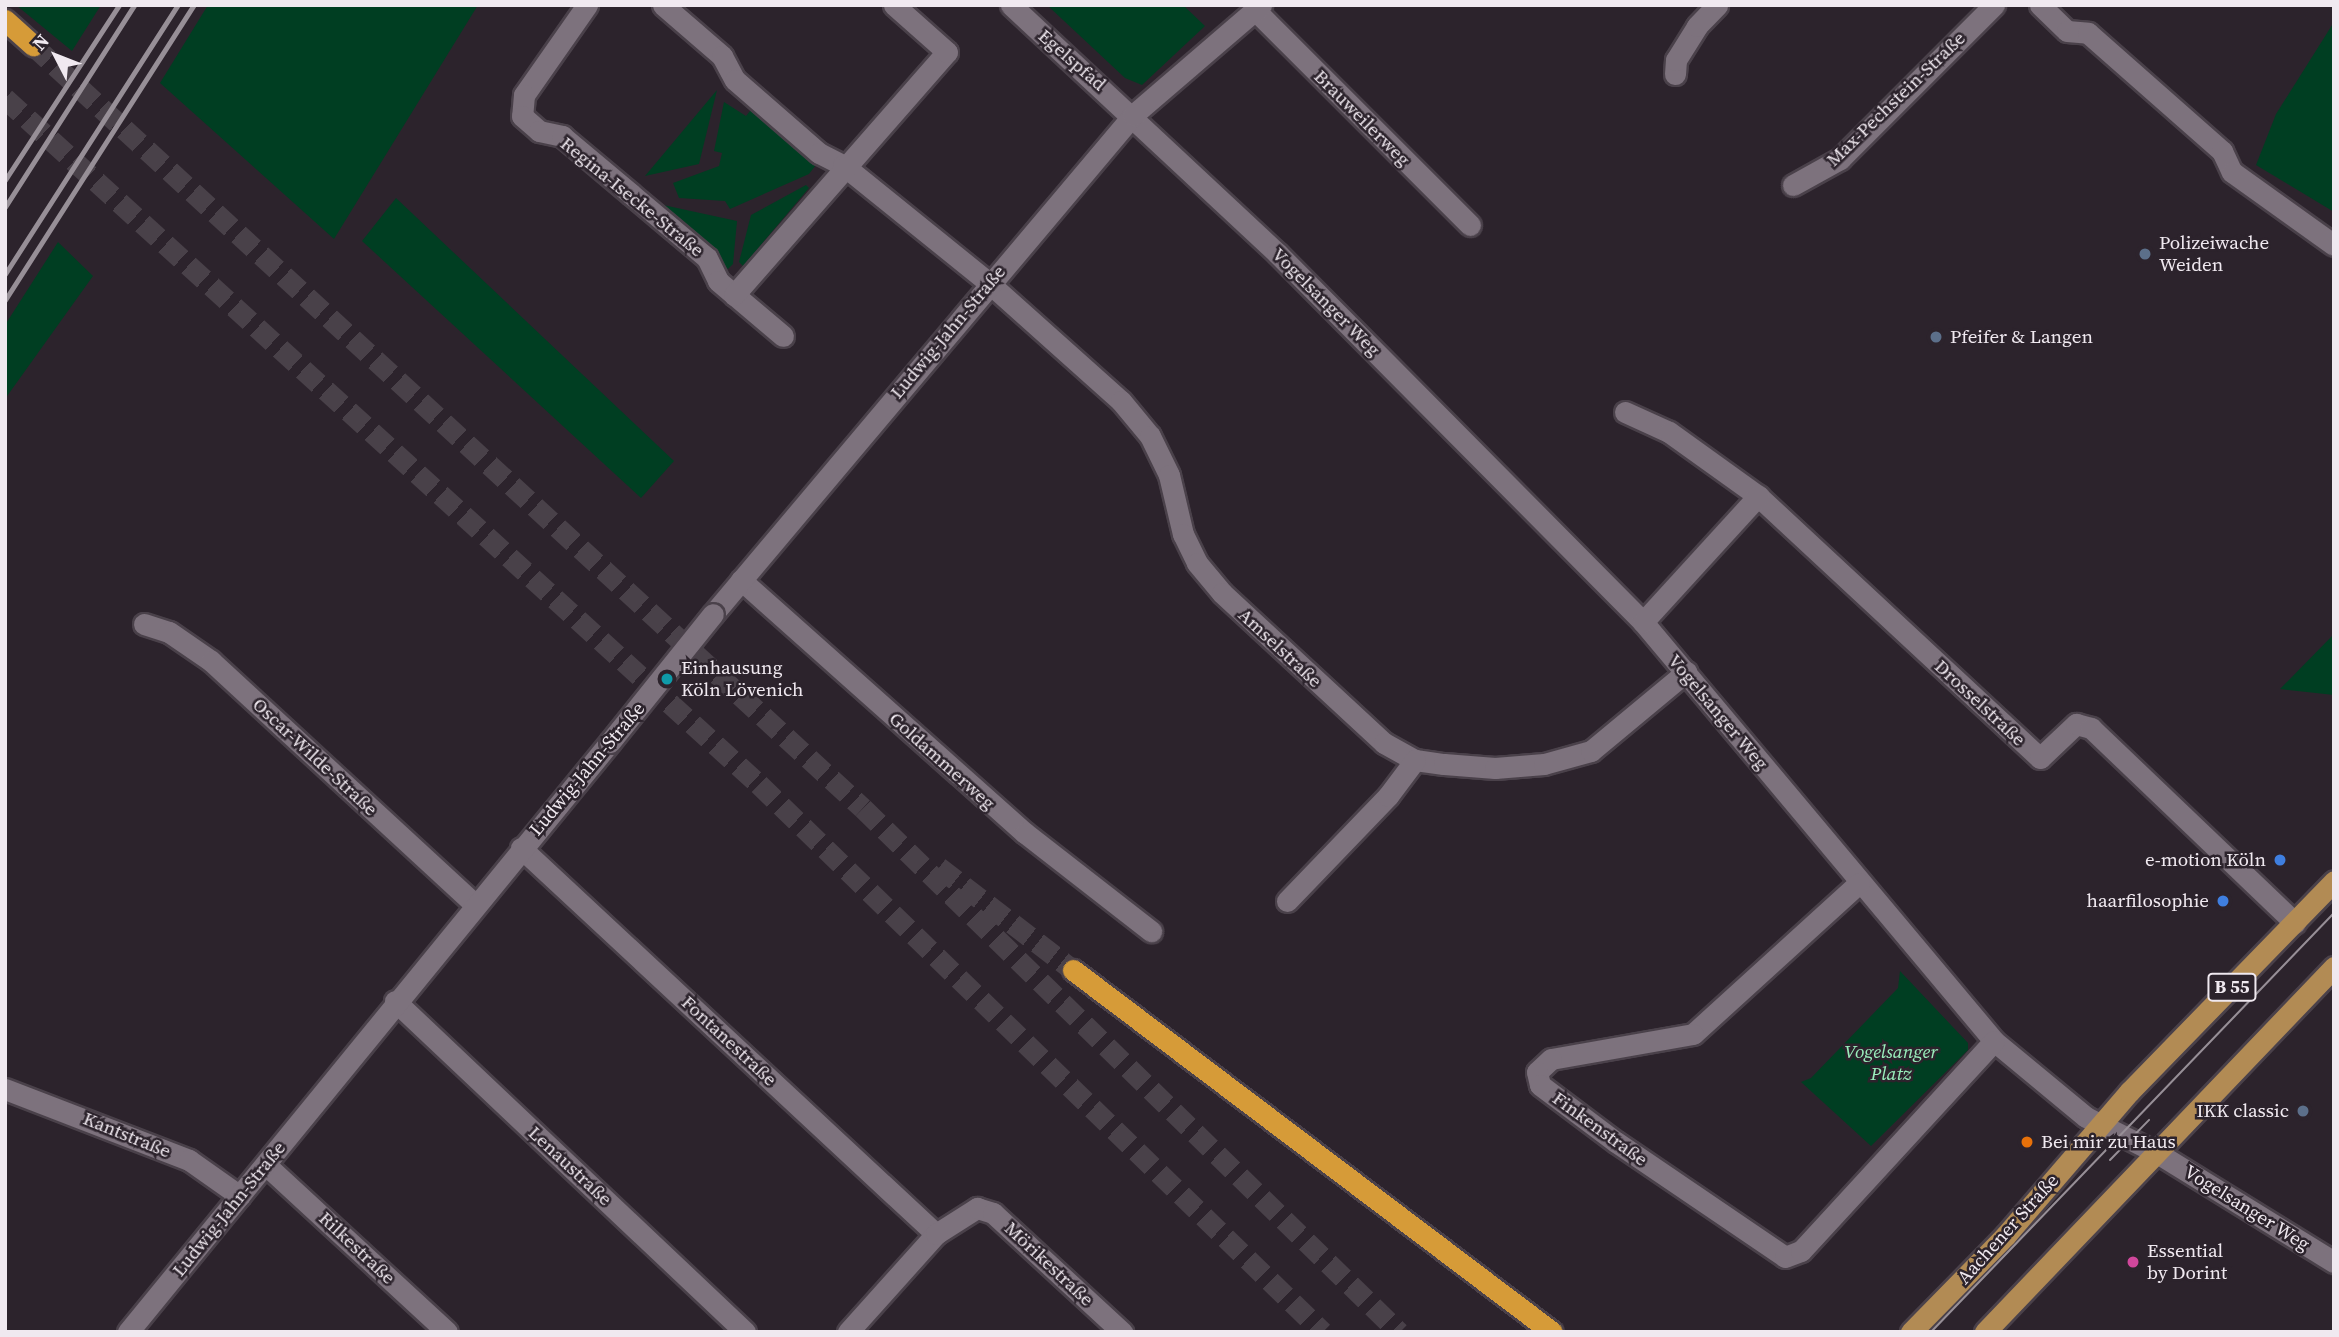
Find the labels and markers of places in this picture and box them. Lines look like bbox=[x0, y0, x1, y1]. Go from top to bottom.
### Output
place label: Polizeiwache Weiden bbox=[2159, 232, 2269, 276]
marker: Polizeiwache Weiden bbox=[2137, 246, 2153, 262]
place label: Pfeifer & Langen bbox=[1950, 326, 2093, 348]
marker: Pfeifer & Langen bbox=[1928, 329, 1944, 345]
place label: Einhausung Köln Lövenich bbox=[681, 657, 803, 701]
marker: Einhausung Köln Lövenich bbox=[659, 671, 675, 687]
place label: e-motion Köln bbox=[2145, 849, 2266, 871]
marker: e-motion Köln bbox=[2272, 852, 2288, 868]
place label: haarfilosophie bbox=[2087, 890, 2209, 912]
marker: haarfilosophie bbox=[2215, 893, 2231, 909]
place label: IKK classic bbox=[2197, 1100, 2289, 1122]
marker: IKK classic bbox=[2295, 1103, 2311, 1119]
place label: Bei mir zu Haus bbox=[2041, 1131, 2176, 1153]
marker: Bei mir zu Haus bbox=[2019, 1134, 2035, 1150]
place label: Essential by Dorint bbox=[2147, 1240, 2227, 1284]
marker: Essential by Dorint bbox=[2125, 1254, 2141, 1270]

